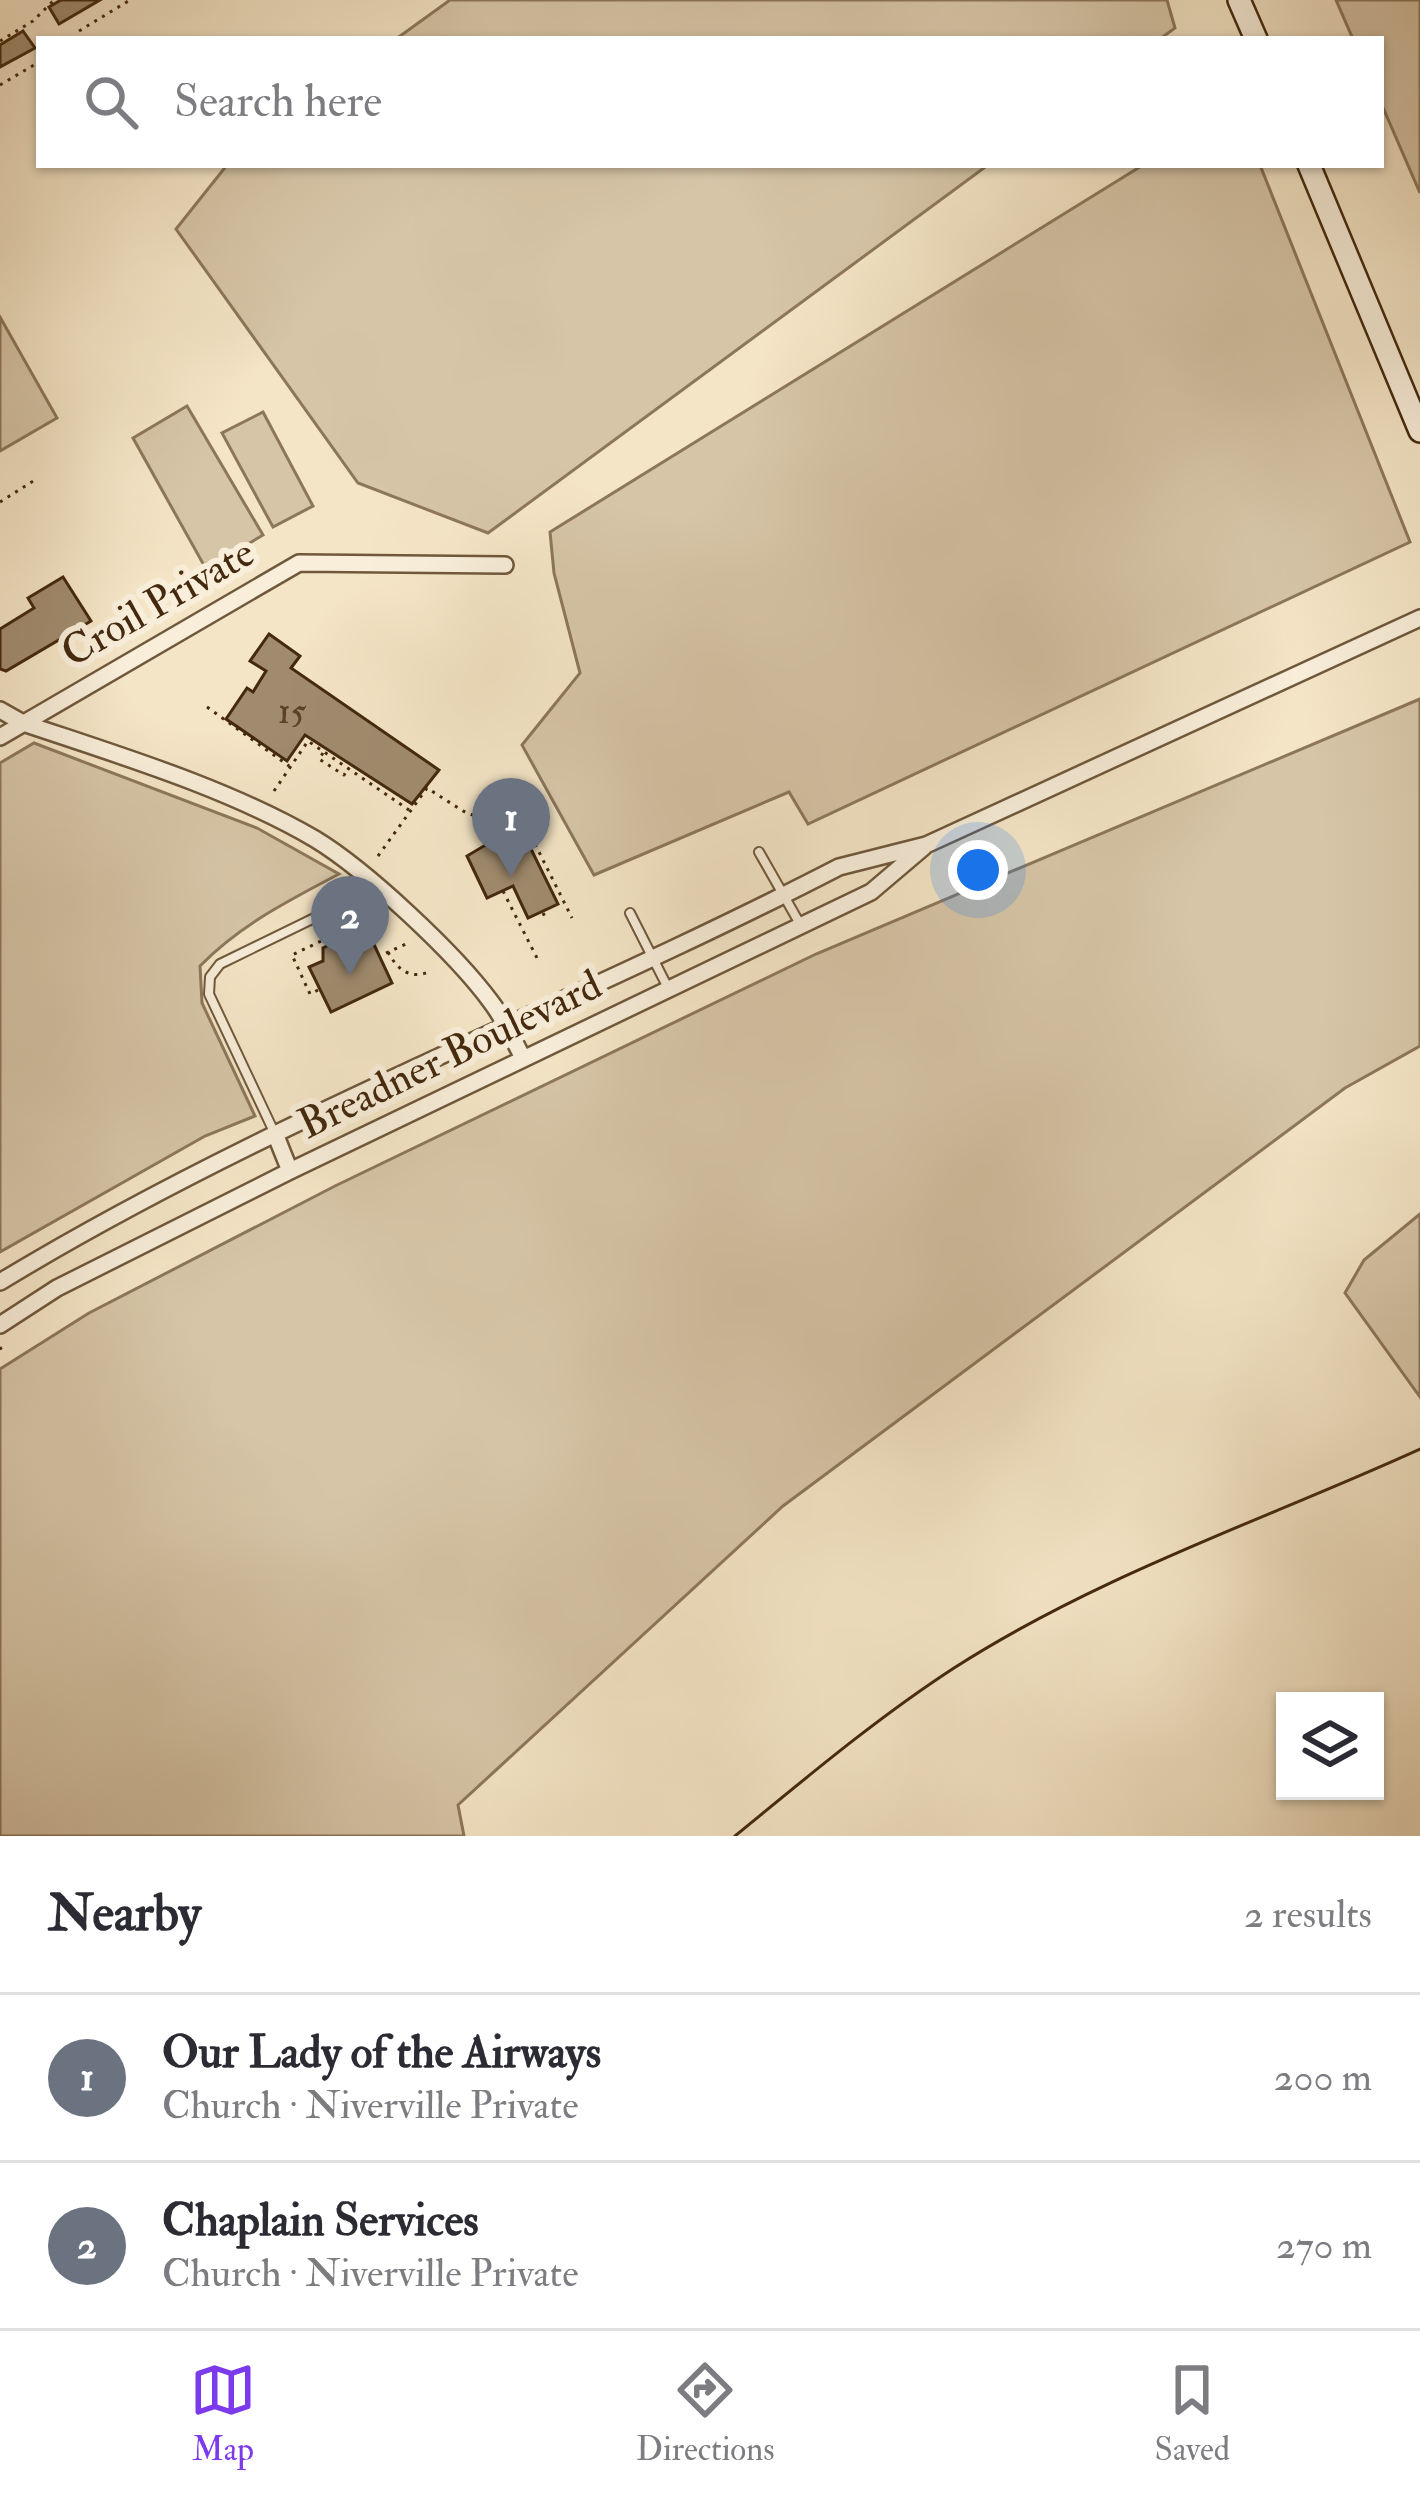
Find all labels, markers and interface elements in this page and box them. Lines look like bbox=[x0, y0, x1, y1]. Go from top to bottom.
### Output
search box bbox=[36, 36, 1384, 168]
icon: search bbox=[78, 69, 144, 135]
text: Search here bbox=[174, 74, 382, 130]
street label: Croil Private bbox=[52, 527, 264, 679]
house number: 15 bbox=[278, 689, 306, 734]
pin: 1 bbox=[472, 778, 550, 877]
your location bbox=[948, 840, 1008, 900]
pin: 2 bbox=[311, 876, 389, 975]
street label: Breadner Boulevard bbox=[290, 959, 610, 1151]
map controls bbox=[1276, 1692, 1384, 1800]
button: layers bbox=[1276, 1692, 1384, 1800]
text: Nearby bbox=[48, 1882, 201, 1946]
text: 2 results bbox=[1244, 1890, 1372, 1939]
text: Our Lady of the Airways bbox=[162, 2025, 601, 2081]
text: 1 bbox=[80, 2053, 94, 2102]
text: 200 m bbox=[1274, 2053, 1372, 2102]
text: Church · Niverville Private bbox=[162, 2081, 579, 2130]
text: Chaplain Services bbox=[162, 2193, 479, 2249]
text: 2 bbox=[77, 2221, 97, 2270]
text: 270 m bbox=[1276, 2221, 1372, 2270]
text: Church · Niverville Private bbox=[162, 2249, 579, 2298]
tab: Map bbox=[190, 2357, 256, 2470]
tab: Directions bbox=[636, 2357, 775, 2470]
tab: Saved bbox=[1155, 2357, 1230, 2470]

